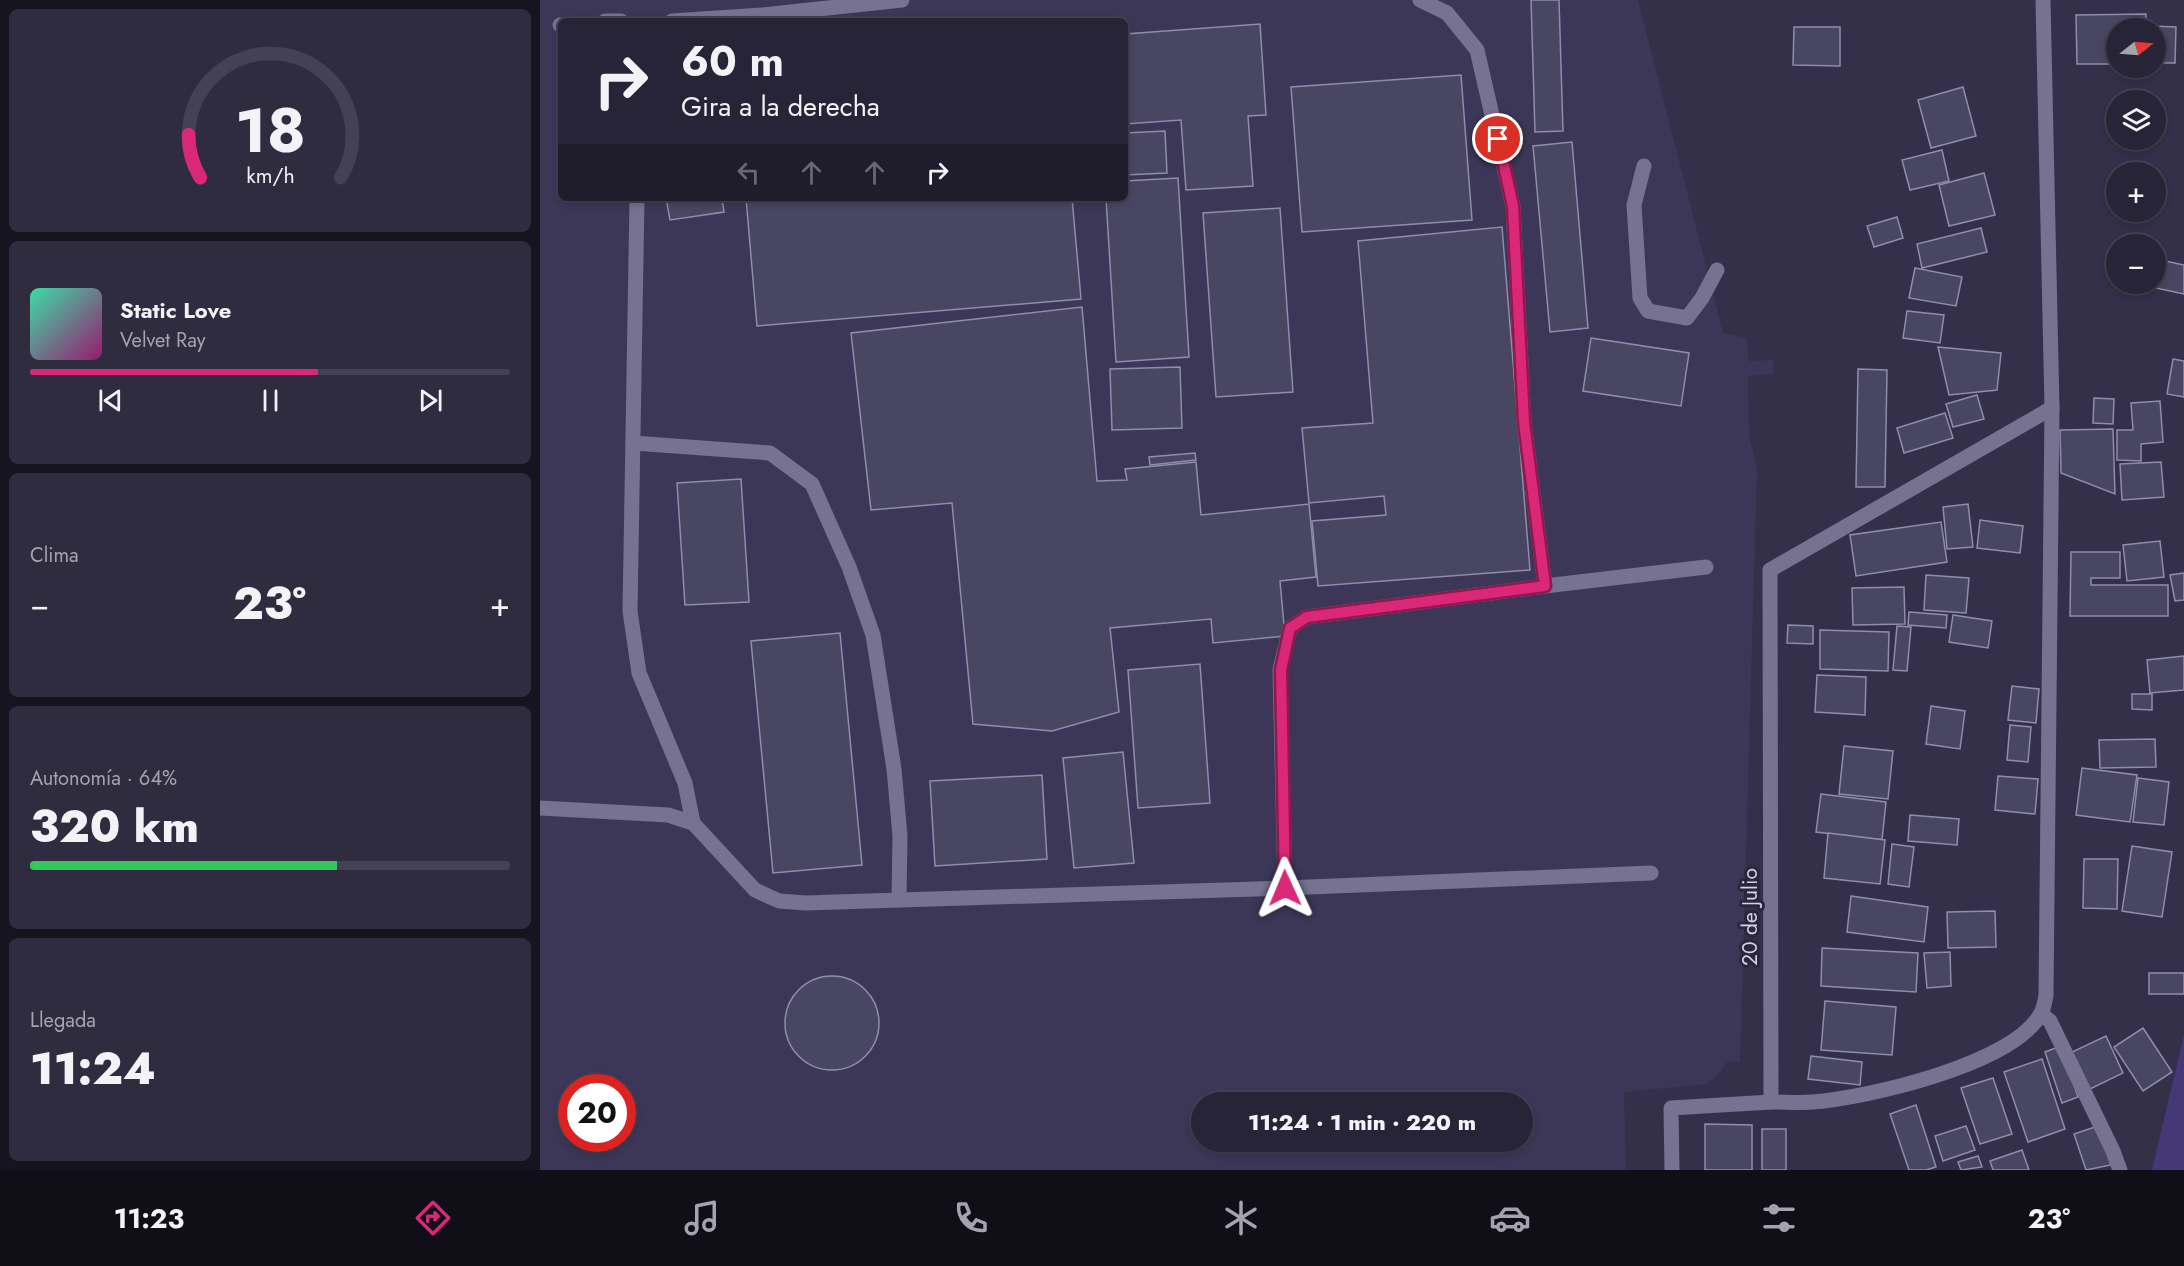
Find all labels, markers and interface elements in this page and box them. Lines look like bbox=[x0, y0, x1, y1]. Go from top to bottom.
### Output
north arrow bbox=[2106, 18, 2166, 78]
map controls bbox=[2106, 18, 2166, 294]
text: 60 m bbox=[681, 31, 784, 92]
icon: right bbox=[582, 42, 660, 120]
text: 18 bbox=[235, 85, 305, 175]
text: Gira a la derecha bbox=[681, 87, 880, 126]
button: layers bbox=[2106, 90, 2166, 150]
pin bbox=[1472, 113, 1523, 164]
icon: arrive bbox=[1481, 122, 1514, 155]
icon: left bbox=[732, 156, 765, 189]
icon: ahead bbox=[795, 156, 828, 189]
icon: ahead bbox=[858, 156, 891, 189]
icon: right bbox=[921, 156, 954, 189]
text: km/h bbox=[246, 160, 294, 191]
button: + bbox=[2106, 162, 2166, 222]
button: − bbox=[2106, 234, 2166, 294]
text: Static Love bbox=[120, 294, 231, 326]
text: Velvet Ray bbox=[120, 326, 206, 355]
icon: previous bbox=[94, 384, 127, 417]
icon: pause bbox=[254, 384, 287, 417]
icon: next bbox=[414, 384, 447, 417]
text: Clima bbox=[30, 541, 79, 570]
text: 23° bbox=[233, 571, 306, 636]
text: − bbox=[30, 581, 49, 628]
text: + bbox=[490, 581, 510, 628]
text: Autonomía · 64% bbox=[30, 764, 177, 793]
text: 320 km bbox=[30, 794, 199, 859]
position arrow bbox=[1253, 856, 1317, 920]
street label: 20 de Julio bbox=[1735, 868, 1765, 966]
text: Llegada bbox=[30, 1006, 96, 1035]
text: 11:24 bbox=[30, 1036, 156, 1101]
speed limit sign: 20 bbox=[558, 1074, 636, 1152]
text: 11:24 · 1 min · 220 m bbox=[1248, 1106, 1476, 1138]
icon: directions bbox=[412, 1197, 454, 1239]
icon: music bbox=[681, 1197, 723, 1239]
icon: phone bbox=[950, 1197, 992, 1239]
icon: climate bbox=[1220, 1197, 1262, 1239]
icon: car bbox=[1489, 1197, 1531, 1239]
icon: filters bbox=[1758, 1197, 1800, 1239]
text: 11:23 bbox=[114, 1199, 184, 1238]
text: 23° bbox=[2028, 1199, 2070, 1238]

